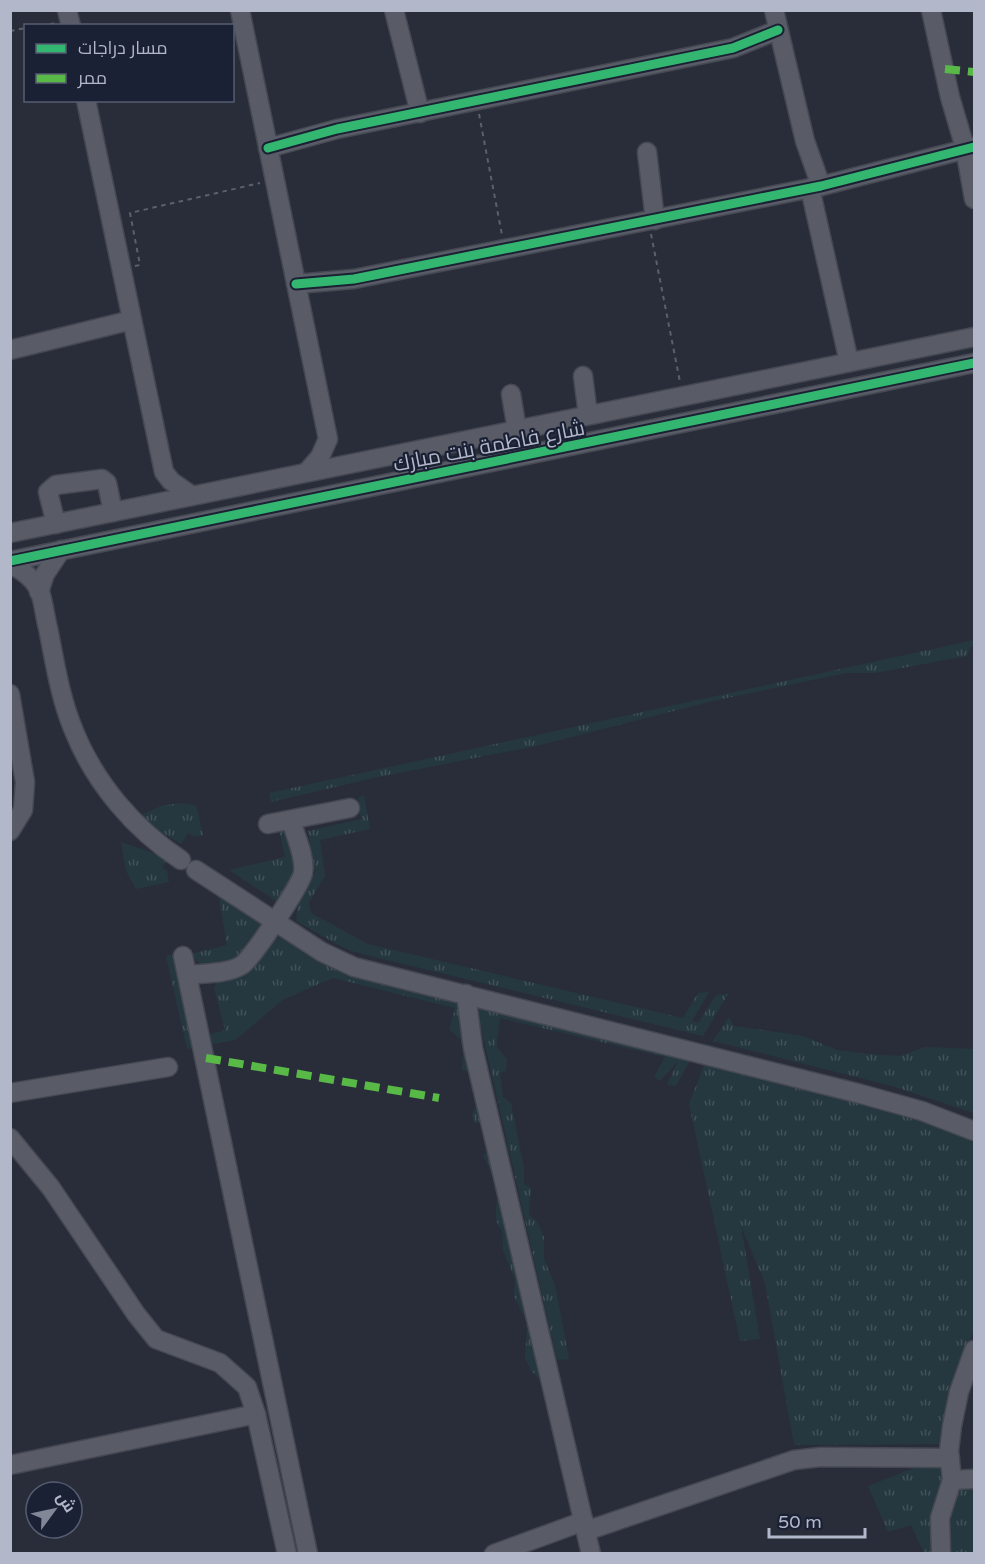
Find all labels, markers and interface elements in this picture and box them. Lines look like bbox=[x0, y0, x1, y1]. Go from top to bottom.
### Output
legend bbox=[24, 24, 234, 102]
text: مسار دراجات bbox=[78, 37, 168, 59]
text: ممر bbox=[77, 67, 107, 89]
street label: شارع فاطمة بنت مبارك bbox=[391, 416, 587, 478]
north arrow bbox=[24, 1480, 84, 1540]
text: ش bbox=[52, 1488, 80, 1516]
scale bar bbox=[769, 1501, 865, 1539]
text: 50 m bbox=[778, 1511, 822, 1533]

